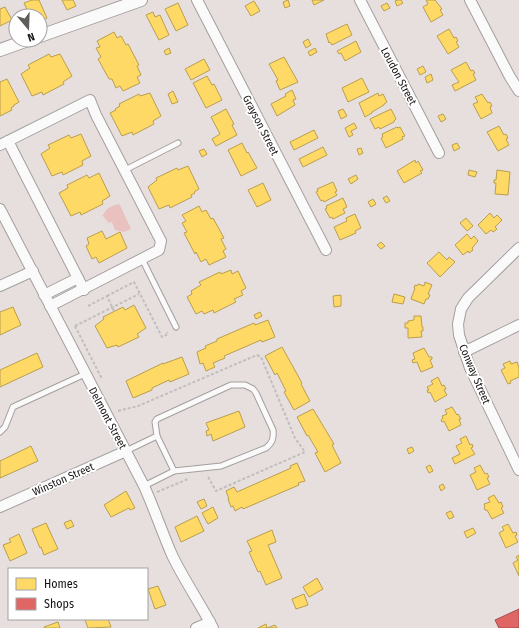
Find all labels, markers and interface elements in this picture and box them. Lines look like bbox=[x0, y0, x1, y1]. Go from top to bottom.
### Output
north arrow bbox=[8, 8, 48, 48]
text: N bbox=[26, 30, 36, 44]
street label: Loudon Street bbox=[378, 45, 419, 108]
street label: Grayson Street bbox=[240, 93, 281, 158]
street label: Conway Street bbox=[456, 342, 493, 406]
street label: Delmont Street bbox=[86, 385, 129, 452]
street label: Winston Street bbox=[30, 460, 96, 499]
legend bbox=[8, 568, 148, 620]
text: Homes bbox=[44, 577, 78, 591]
text: Shops bbox=[44, 597, 74, 611]

